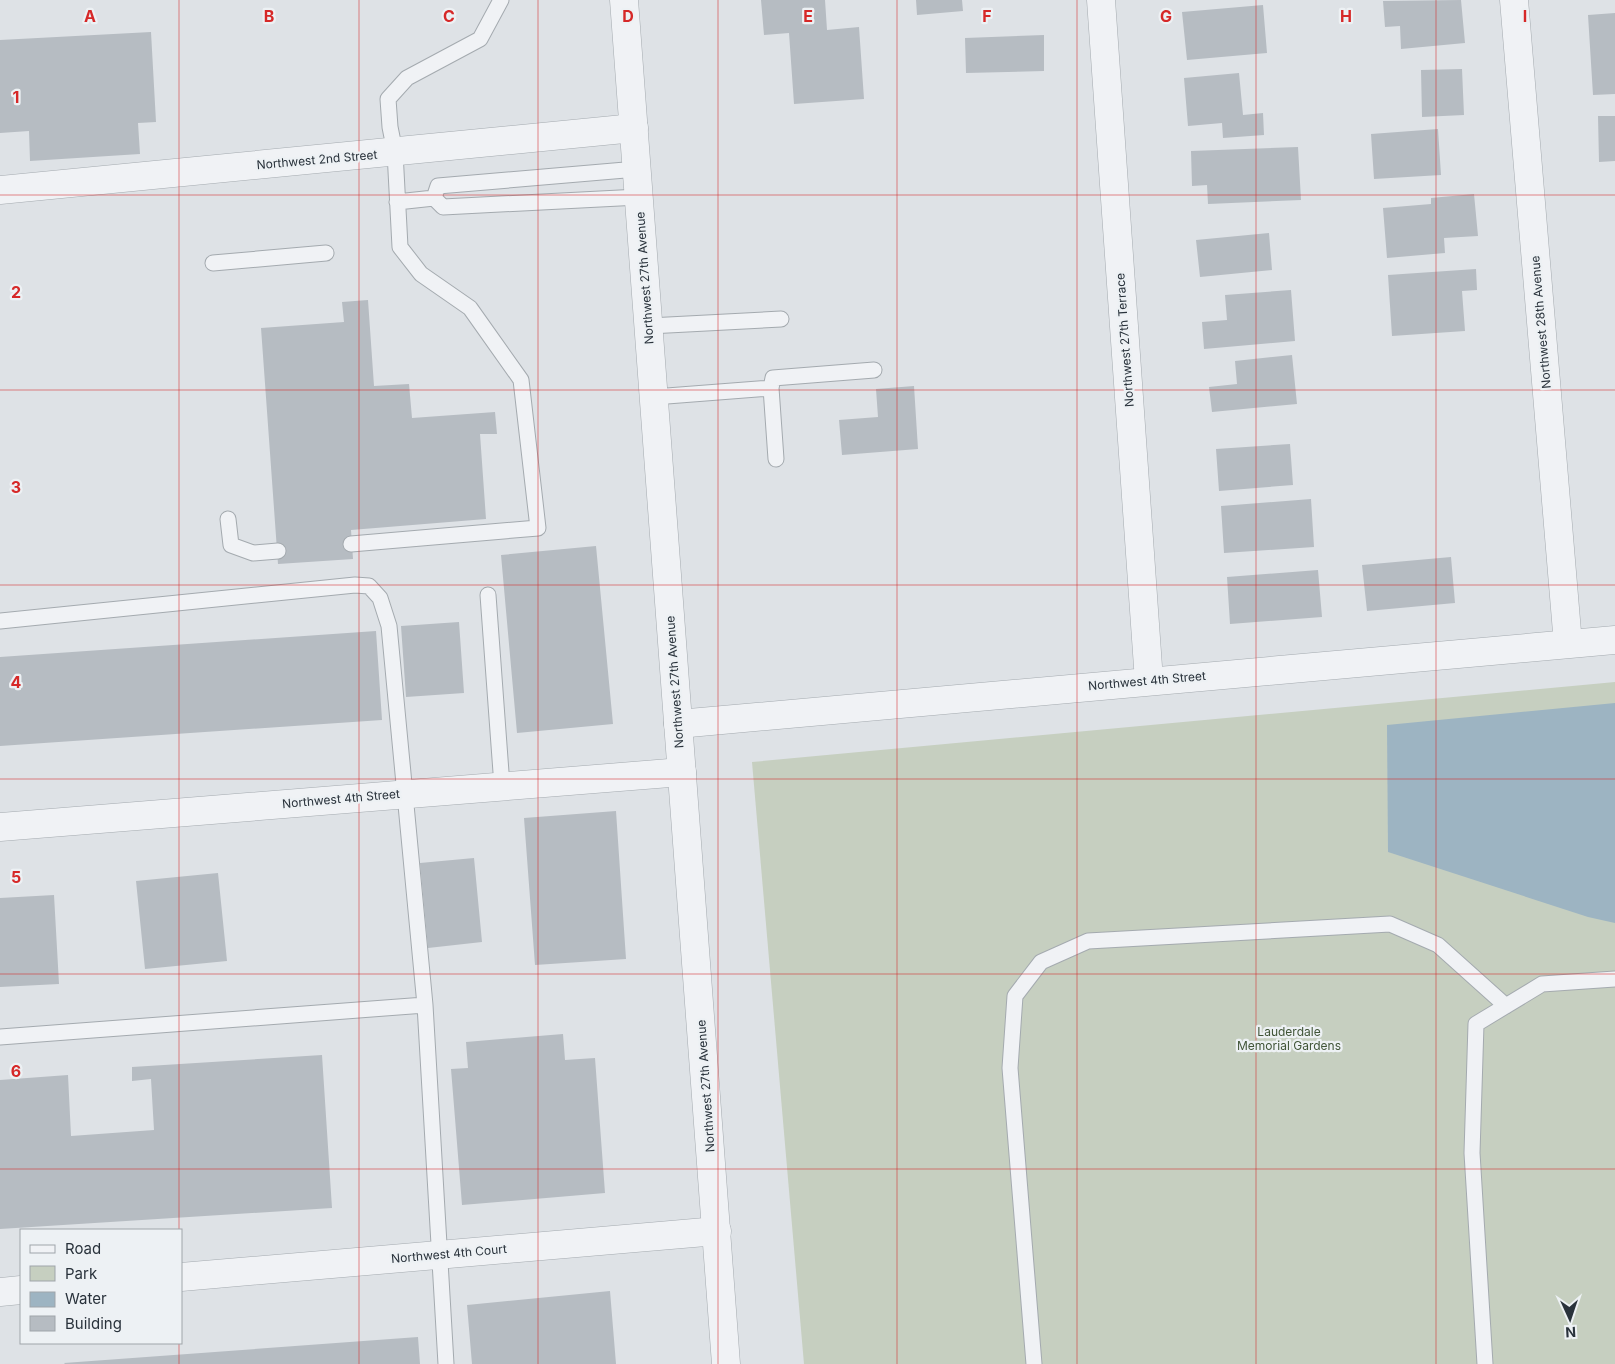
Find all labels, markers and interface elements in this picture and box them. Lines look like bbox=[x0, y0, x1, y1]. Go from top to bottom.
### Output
text: A bbox=[84, 6, 96, 26]
text: B bbox=[264, 6, 274, 26]
text: C bbox=[443, 6, 455, 26]
text: D bbox=[622, 6, 634, 26]
text: E bbox=[803, 6, 813, 26]
text: F bbox=[982, 6, 992, 26]
text: G bbox=[1160, 6, 1172, 26]
text: H bbox=[1340, 6, 1352, 26]
text: I bbox=[1523, 6, 1527, 26]
text: 1 bbox=[13, 87, 19, 107]
street label: Northwest 2nd Street bbox=[256, 147, 378, 172]
street label: Northwest 27th Avenue bbox=[632, 211, 657, 345]
street label: Northwest 28th Avenue bbox=[1527, 255, 1554, 389]
street label: Northwest 27th Terrace bbox=[1112, 273, 1137, 408]
text: 2 bbox=[11, 282, 21, 302]
text: 3 bbox=[11, 477, 21, 497]
street label: Northwest 27th Avenue bbox=[662, 615, 687, 749]
street label: Northwest 4th Street bbox=[1087, 668, 1207, 693]
text: 4 bbox=[11, 672, 22, 692]
street label: Northwest 4th Street bbox=[281, 786, 401, 811]
text: 5 bbox=[11, 867, 21, 887]
street label: Northwest 27th Avenue bbox=[693, 1019, 718, 1153]
park label: Lauderdale Memorial Gardens bbox=[1237, 1024, 1341, 1053]
text: 6 bbox=[11, 1061, 21, 1081]
legend bbox=[20, 1229, 182, 1344]
text: Road bbox=[65, 1239, 101, 1258]
street label: Northwest 4th Court bbox=[391, 1241, 507, 1266]
text: Park bbox=[65, 1264, 98, 1283]
text: Water bbox=[65, 1289, 107, 1308]
north arrow bbox=[1545, 1294, 1595, 1344]
text: Building bbox=[65, 1314, 122, 1333]
text: N bbox=[1565, 1324, 1576, 1341]

